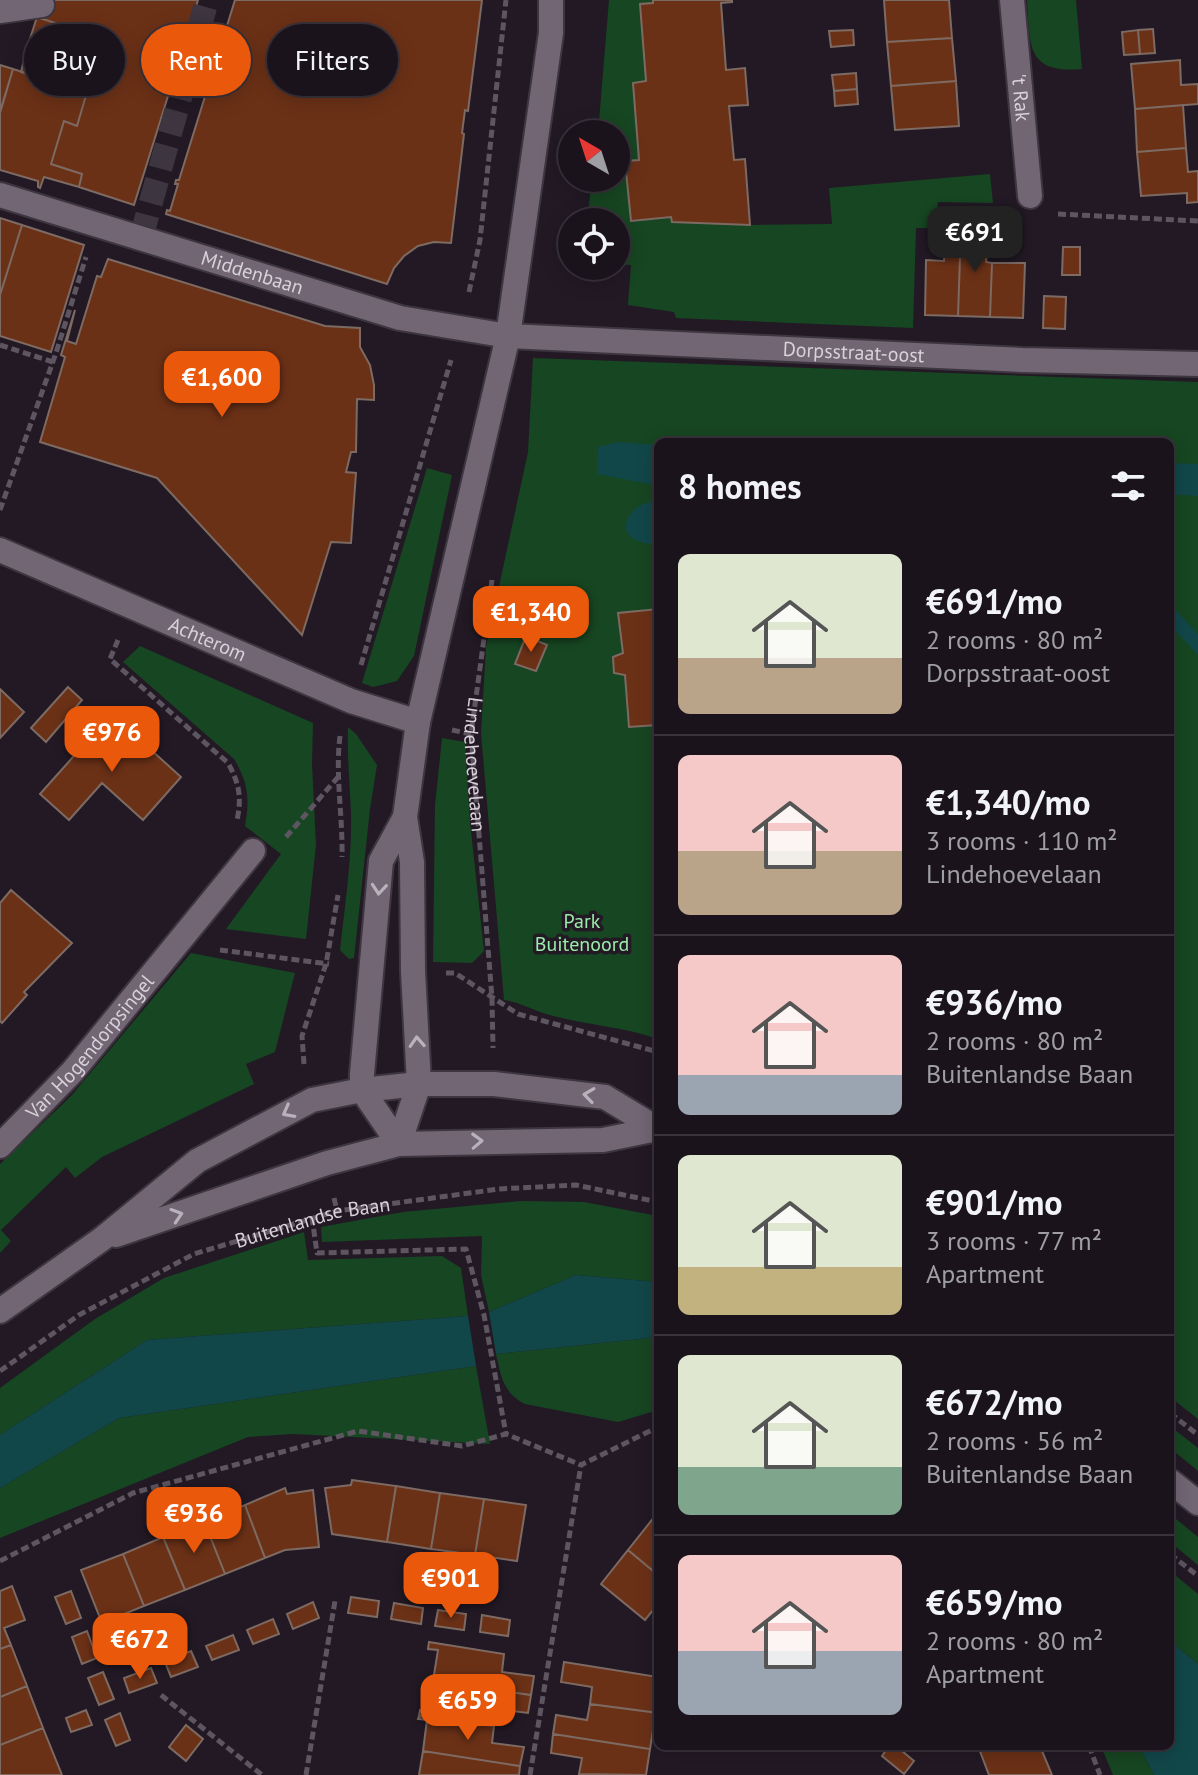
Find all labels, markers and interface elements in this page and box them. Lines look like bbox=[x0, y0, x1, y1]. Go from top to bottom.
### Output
chip: Buy bbox=[24, 24, 125, 96]
chip: Rent bbox=[141, 24, 251, 96]
chip: Filters bbox=[267, 24, 398, 96]
street label: 't Rak bbox=[1006, 73, 1036, 123]
north arrow bbox=[558, 120, 630, 192]
map controls bbox=[558, 120, 630, 280]
pin: €691 bbox=[928, 206, 1022, 274]
button: locate bbox=[558, 208, 630, 280]
text: €691 bbox=[946, 215, 1004, 248]
street label: Middenbaan bbox=[198, 245, 307, 301]
street label: Dorpsstraat-oost bbox=[782, 336, 925, 368]
pin: €1,600 bbox=[157, 351, 287, 419]
text: €1,600 bbox=[182, 360, 262, 393]
text: 8 homes bbox=[678, 464, 802, 508]
icon: filters bbox=[1106, 464, 1150, 508]
text: €691/mo bbox=[926, 579, 1063, 623]
pin: €1,340 bbox=[466, 586, 596, 654]
icon: home bbox=[742, 586, 838, 682]
text: €1,340 bbox=[491, 595, 571, 628]
street label: Achterom bbox=[165, 611, 250, 667]
text: 2 rooms · 80 m² bbox=[926, 623, 1103, 656]
text: Dorpsstraat-oost bbox=[926, 656, 1110, 689]
street label: Lindehoevelaan bbox=[458, 696, 492, 833]
pin: €976 bbox=[65, 706, 159, 774]
text: €976 bbox=[83, 715, 141, 748]
text: €1,340/mo bbox=[926, 780, 1090, 824]
icon: home bbox=[742, 787, 838, 883]
text: 3 rooms · 110 m² bbox=[926, 824, 1118, 857]
text: Lindehoevelaan bbox=[926, 857, 1102, 890]
one-way arrow bbox=[370, 883, 387, 896]
park label: Park Buitenoord bbox=[535, 908, 629, 957]
street label: Van Hogendorpsingel bbox=[20, 969, 160, 1125]
text: €936/mo bbox=[926, 980, 1063, 1024]
icon: home bbox=[742, 987, 838, 1083]
text: 2 rooms · 80 m² bbox=[926, 1024, 1103, 1057]
one-way arrow bbox=[409, 1035, 426, 1048]
text: Buitenlandse Baan bbox=[926, 1057, 1133, 1090]
one-way arrow bbox=[582, 1087, 595, 1104]
one-way arrow bbox=[281, 1102, 296, 1117]
one-way arrow bbox=[471, 1133, 484, 1150]
text: €901/mo bbox=[926, 1180, 1063, 1224]
icon: home bbox=[742, 1187, 838, 1283]
street label: Buitenlandse Baan bbox=[232, 1191, 392, 1254]
one-way arrow bbox=[169, 1209, 183, 1225]
text: 3 rooms · 77 m² bbox=[926, 1224, 1102, 1257]
text: Apartment bbox=[926, 1257, 1044, 1290]
text: €672/mo bbox=[926, 1380, 1063, 1424]
icon: home bbox=[742, 1387, 838, 1483]
text: 2 rooms · 56 m² bbox=[926, 1424, 1103, 1457]
text: Buitenlandse Baan bbox=[926, 1457, 1133, 1490]
pin: €936 bbox=[147, 1487, 241, 1555]
text: €936 bbox=[165, 1496, 223, 1529]
pin: €901 bbox=[404, 1552, 498, 1620]
text: €901 bbox=[422, 1561, 480, 1594]
text: €659/mo bbox=[926, 1580, 1063, 1624]
icon: home bbox=[742, 1587, 838, 1683]
pin: €672 bbox=[93, 1613, 187, 1681]
text: €672 bbox=[111, 1622, 169, 1655]
text: 2 rooms · 80 m² bbox=[926, 1624, 1103, 1657]
text: Apartment bbox=[926, 1657, 1044, 1690]
pin: €659 bbox=[421, 1674, 515, 1742]
text: €659 bbox=[439, 1683, 497, 1716]

